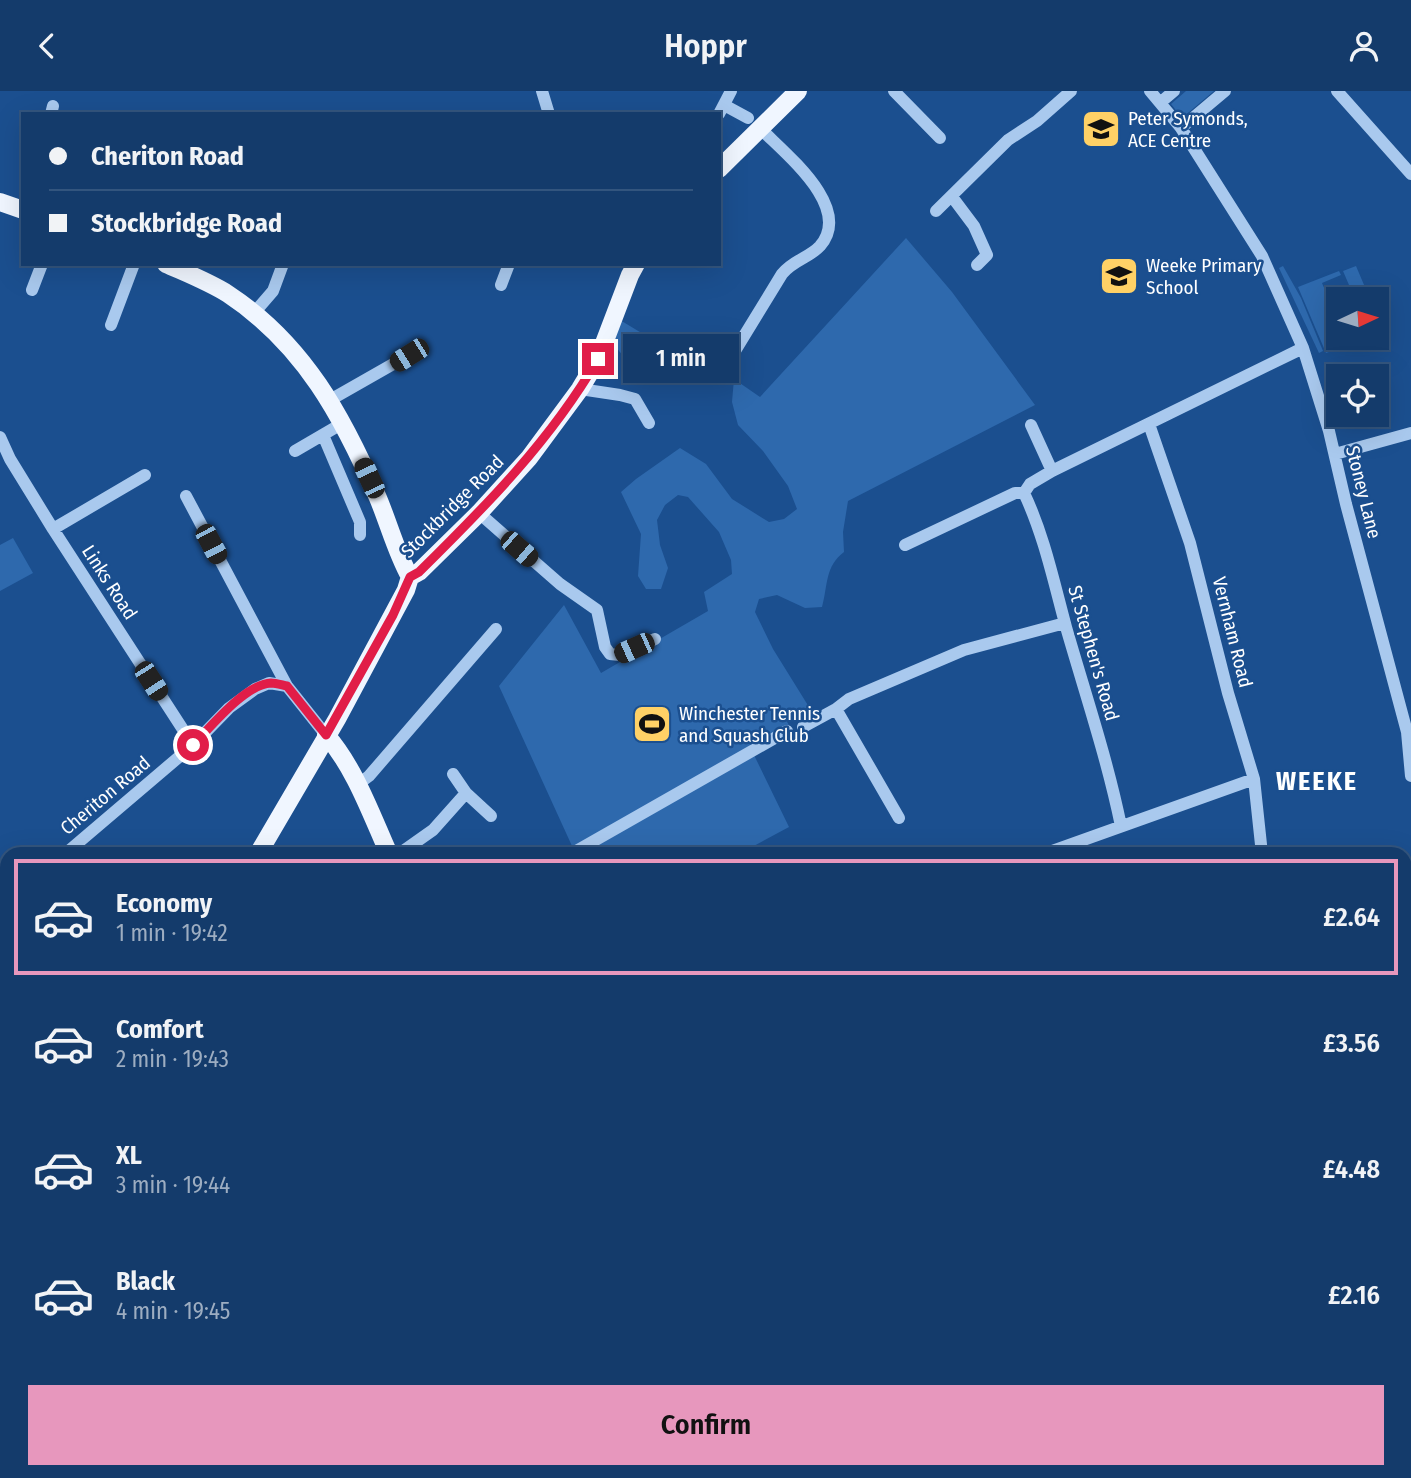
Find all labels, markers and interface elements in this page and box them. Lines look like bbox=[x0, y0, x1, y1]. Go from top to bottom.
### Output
icon: back bbox=[28, 27, 66, 65]
text: Hoppr bbox=[664, 27, 747, 65]
icon: person bbox=[1345, 27, 1383, 65]
place label: Peter Symonds, ACE Centre bbox=[1128, 107, 1248, 152]
school or university icon: Peter Symonds, ACE Centre bbox=[1080, 108, 1122, 150]
text: Cheriton Road bbox=[91, 141, 244, 172]
text: Stockbridge Road bbox=[91, 208, 282, 239]
place label: Weeke Primary School bbox=[1146, 254, 1262, 299]
school or university icon: Weeke Primary School bbox=[1098, 255, 1140, 297]
north arrow bbox=[1326, 287, 1390, 350]
map controls bbox=[1326, 287, 1389, 427]
car bbox=[386, 335, 433, 375]
callout: 1 min bbox=[622, 335, 738, 383]
route end bbox=[582, 343, 614, 375]
text: 1 min bbox=[656, 344, 706, 372]
button: locate bbox=[1326, 364, 1389, 427]
street label: Stoney Lane bbox=[1341, 443, 1386, 541]
street label: Stockbridge Road bbox=[396, 450, 509, 563]
car bbox=[351, 455, 388, 501]
car bbox=[192, 521, 231, 567]
car bbox=[497, 527, 542, 571]
street label: Links Road bbox=[77, 541, 142, 624]
street label: Vernham Road bbox=[1208, 575, 1257, 690]
street label: St Stephen's Road bbox=[1063, 583, 1124, 723]
car bbox=[611, 630, 658, 666]
car bbox=[131, 658, 172, 704]
place label: Winchester Tennis and Squash Club bbox=[679, 702, 820, 747]
sports icon: Winchester Tennis and Squash Club bbox=[631, 703, 673, 745]
route start bbox=[177, 729, 209, 761]
street label: Cheriton Road bbox=[56, 751, 155, 840]
district label: WEEKE bbox=[1276, 766, 1358, 797]
icon: car bbox=[32, 886, 95, 949]
text: Economy bbox=[116, 888, 212, 919]
text: £2.64 bbox=[1323, 902, 1380, 933]
text: 1 min · 19:42 bbox=[116, 919, 228, 947]
icon: car bbox=[32, 1012, 95, 1075]
text: Comfort bbox=[116, 1014, 204, 1045]
text: £3.56 bbox=[1323, 1028, 1380, 1059]
text: 2 min · 19:43 bbox=[116, 1045, 229, 1073]
icon: car bbox=[32, 1138, 95, 1201]
text: XL bbox=[116, 1140, 142, 1171]
text: £4.48 bbox=[1323, 1154, 1380, 1185]
text: 3 min · 19:44 bbox=[116, 1171, 230, 1199]
icon: car bbox=[32, 1264, 95, 1327]
text: Black bbox=[116, 1266, 175, 1297]
text: £2.16 bbox=[1328, 1280, 1380, 1311]
text: 4 min · 19:45 bbox=[116, 1297, 230, 1325]
button: Confirm bbox=[28, 1385, 1384, 1465]

